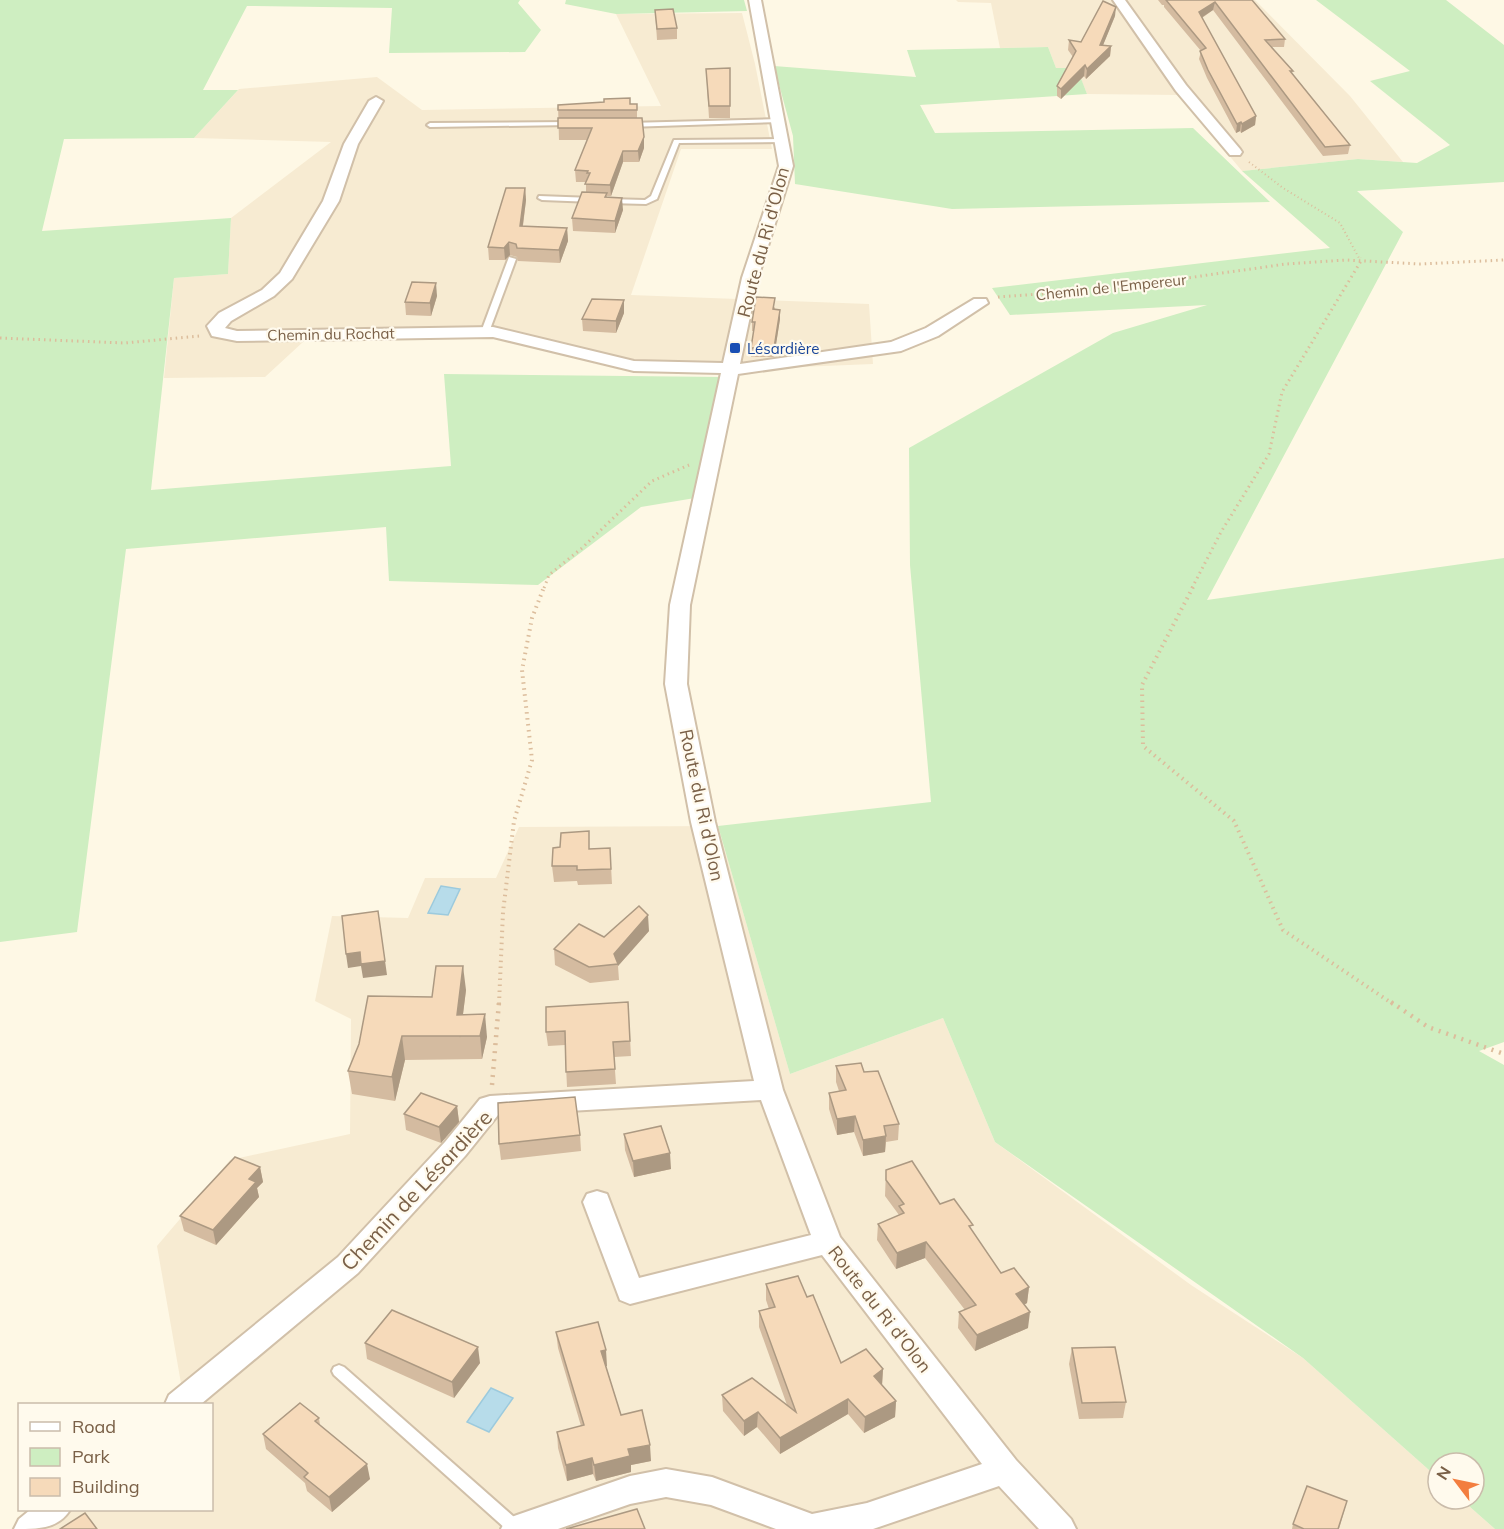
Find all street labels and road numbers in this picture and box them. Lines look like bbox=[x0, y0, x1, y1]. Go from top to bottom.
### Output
street label: Route du Ri d'Olon bbox=[732, 164, 794, 320]
street label: Chemin de l'Empereur bbox=[1035, 270, 1188, 304]
street label: Chemin du Rochat bbox=[267, 323, 395, 345]
street label: Route du Ri d'Olon bbox=[675, 727, 729, 883]
street label: Chemin de Lésardière bbox=[335, 1104, 497, 1276]
street label: Route du Ri d'Olon bbox=[823, 1241, 937, 1377]

